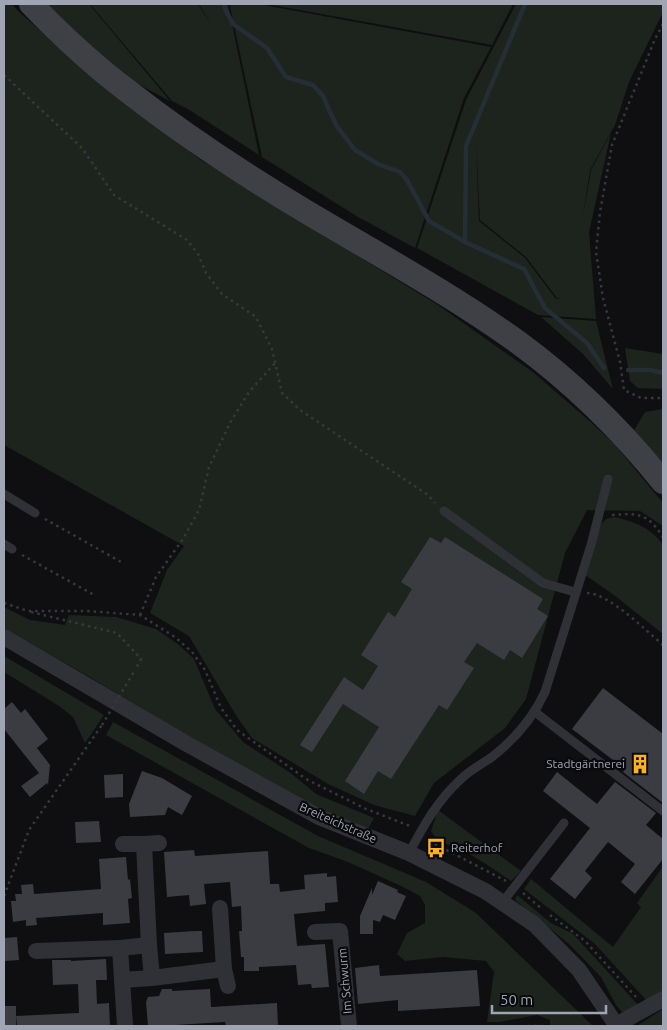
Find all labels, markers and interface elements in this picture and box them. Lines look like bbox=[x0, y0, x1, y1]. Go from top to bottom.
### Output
building icon: Stadtgärtnerei bbox=[629, 753, 651, 775]
place label: Stadtgärtnerei bbox=[546, 757, 625, 770]
street label: Breiteichstraße bbox=[298, 800, 379, 845]
bus stop icon: Reiterhof bbox=[425, 837, 447, 859]
place label: Reiterhof bbox=[451, 841, 503, 854]
street label: Im Schwurm bbox=[335, 948, 354, 1014]
scale bar bbox=[492, 982, 606, 1014]
text: 50 m bbox=[500, 991, 533, 1008]

